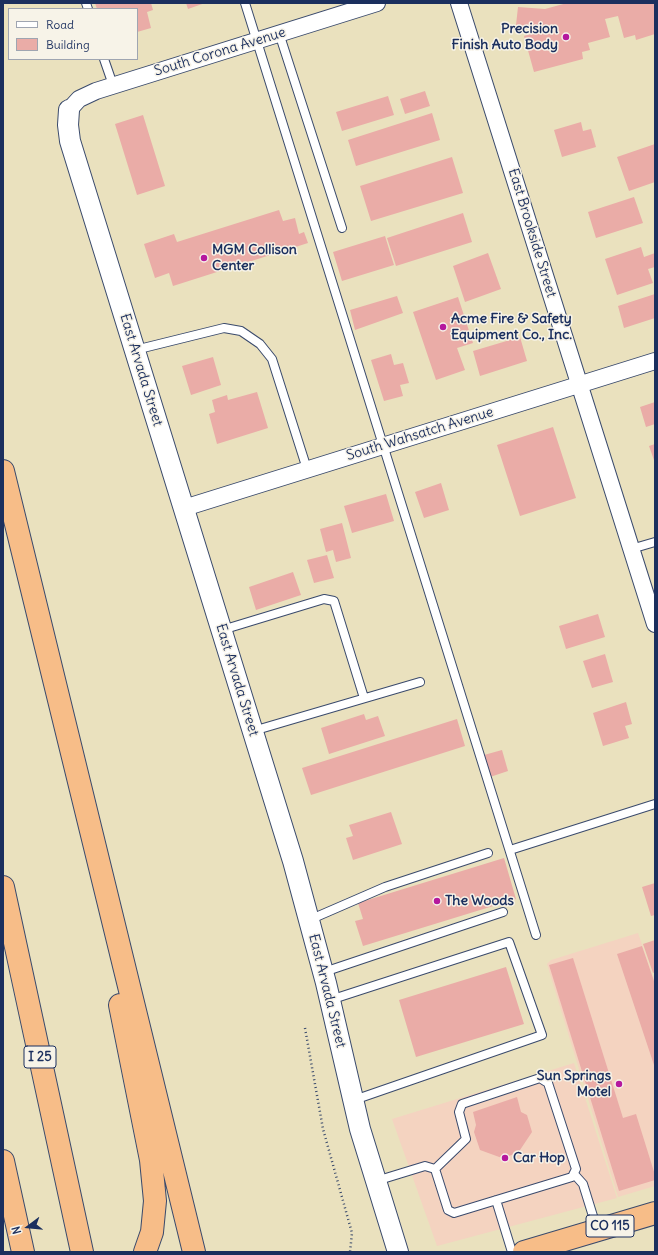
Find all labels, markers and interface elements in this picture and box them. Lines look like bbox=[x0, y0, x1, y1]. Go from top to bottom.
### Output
legend bbox=[8, 8, 138, 60]
text: Road bbox=[46, 17, 74, 32]
place label: Precision Finish Auto Body bbox=[452, 21, 558, 54]
street label: South Corona Avenue bbox=[152, 24, 288, 80]
marker: Precision Finish Auto Body bbox=[561, 32, 571, 42]
text: Building bbox=[46, 37, 90, 52]
street label: East Brookside Street bbox=[504, 166, 560, 300]
place label: MGM Collison Center bbox=[212, 242, 297, 274]
marker: MGM Collison Center bbox=[199, 253, 209, 263]
place label: Acme Fire & Safety Equipment Co., Inc. bbox=[451, 311, 572, 344]
street label: East Arvada Street bbox=[116, 312, 166, 428]
marker: Acme Fire & Safety Equipment Co., Inc. bbox=[438, 322, 448, 332]
street label: South Wahsatch Avenue bbox=[344, 404, 496, 464]
street label: East Arvada Street bbox=[212, 622, 262, 738]
place label: The Woods bbox=[445, 893, 514, 909]
marker: The Woods bbox=[432, 896, 442, 906]
street label: East Arvada Street bbox=[305, 932, 349, 1050]
road number: I 25 bbox=[24, 1046, 56, 1068]
place label: Sun Springs Motel bbox=[537, 1068, 611, 1100]
marker: Sun Springs Motel bbox=[614, 1079, 624, 1089]
place label: Car Hop bbox=[513, 1150, 565, 1166]
marker: Car Hop bbox=[500, 1153, 510, 1163]
north arrow bbox=[8, 1207, 48, 1247]
road number: CO 115 bbox=[586, 1215, 634, 1237]
text: N bbox=[9, 1225, 24, 1236]

